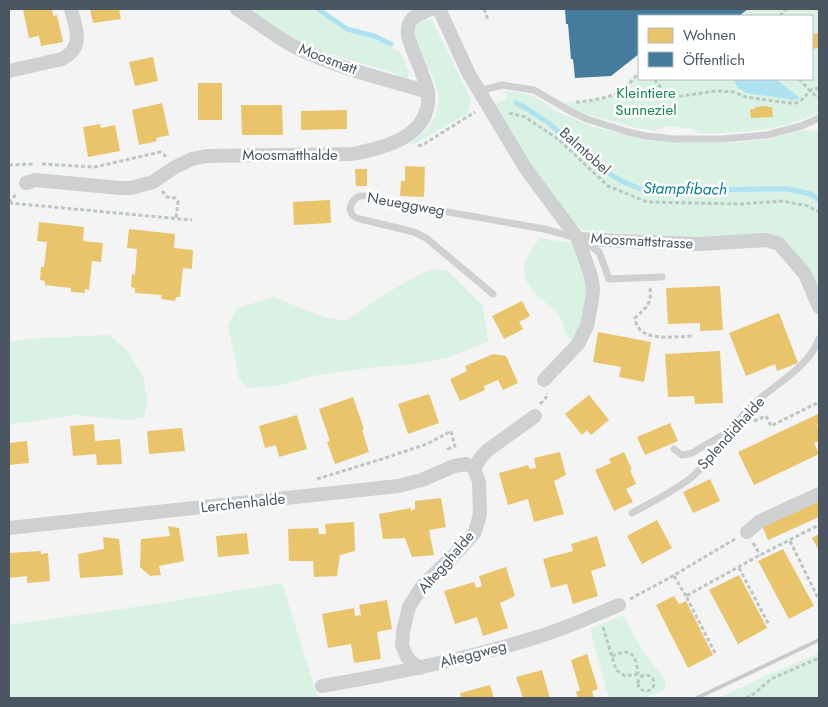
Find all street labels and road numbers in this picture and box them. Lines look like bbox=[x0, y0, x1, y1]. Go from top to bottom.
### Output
street label: Moosmatt bbox=[296, 38, 361, 80]
street label: Balmtobel bbox=[555, 122, 615, 180]
street label: Moosmatthalde bbox=[242, 144, 338, 166]
street label: Neueggweg bbox=[366, 186, 446, 222]
street label: Moosmattstrasse bbox=[590, 227, 694, 255]
street label: Splendidhalde bbox=[692, 391, 770, 474]
street label: Lerchenhalde bbox=[200, 488, 287, 518]
street label: Altegghalde bbox=[413, 526, 480, 598]
street label: Alteggweg bbox=[437, 635, 509, 673]

